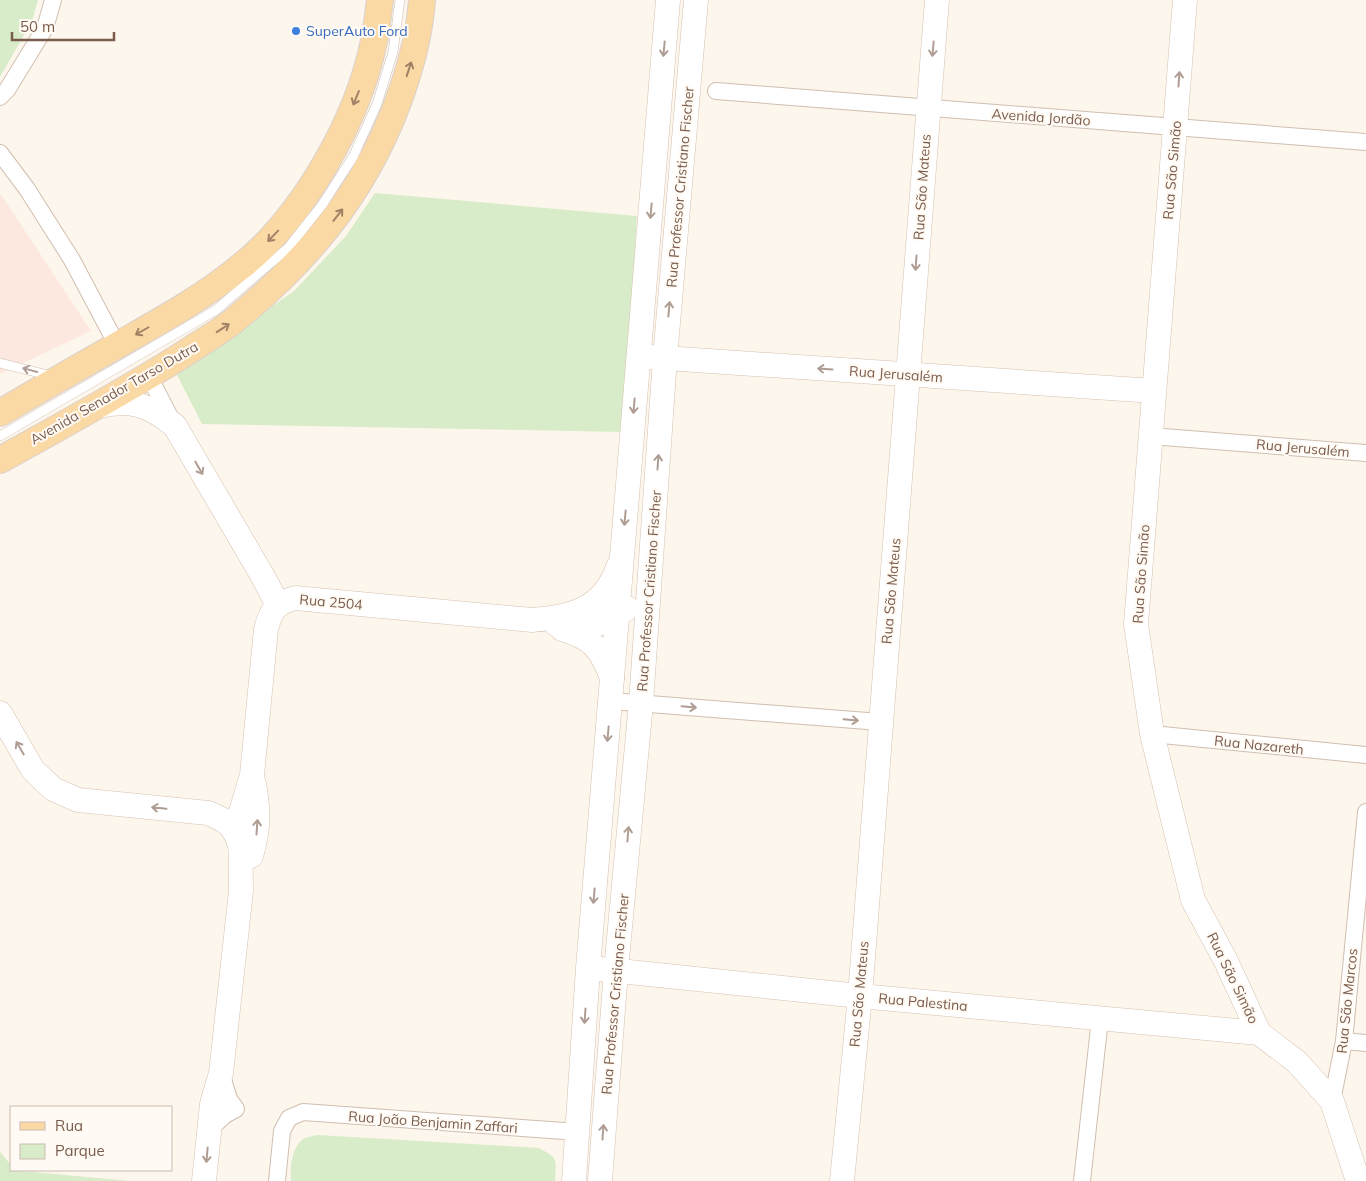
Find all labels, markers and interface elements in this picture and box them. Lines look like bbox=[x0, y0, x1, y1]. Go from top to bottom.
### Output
scale bar bbox=[12, 10, 115, 42]
text: 50 m bbox=[20, 17, 55, 36]
place label: SuperAuto Ford bbox=[306, 22, 408, 40]
marker: SuperAuto Ford bbox=[290, 25, 302, 37]
one-way arrow bbox=[660, 40, 669, 56]
one-way arrow bbox=[928, 40, 938, 56]
one-way arrow bbox=[405, 62, 414, 78]
one-way arrow bbox=[1174, 71, 1184, 87]
street label: Rua Professor Cristiano Fischer bbox=[662, 85, 698, 288]
one-way arrow bbox=[351, 90, 361, 105]
street label: Avenida Jordão bbox=[991, 105, 1091, 129]
street label: Rua São Simão bbox=[1159, 120, 1185, 220]
street label: Rua São Mateus bbox=[909, 133, 935, 241]
one-way arrow bbox=[646, 202, 655, 218]
one-way arrow bbox=[333, 208, 343, 222]
one-way arrow bbox=[267, 230, 279, 243]
one-way arrow bbox=[912, 255, 921, 271]
one-way arrow bbox=[664, 301, 674, 317]
one-way arrow bbox=[215, 323, 229, 333]
one-way arrow bbox=[135, 327, 150, 336]
street label: Avenida Senador Tarso Dutra bbox=[27, 337, 201, 449]
street label: Rua Jerusalém bbox=[849, 362, 943, 386]
one-way arrow bbox=[817, 364, 833, 373]
one-way arrow bbox=[22, 365, 38, 374]
one-way arrow bbox=[630, 397, 639, 413]
street label: Rua Jerusalém bbox=[1255, 435, 1351, 461]
one-way arrow bbox=[653, 455, 662, 471]
one-way arrow bbox=[195, 461, 205, 475]
street label: Rua Professor Cristiano Fischer bbox=[633, 489, 665, 692]
one-way arrow bbox=[620, 510, 630, 526]
street label: Rua São Simão bbox=[1129, 524, 1153, 624]
street label: Rua São Mateus bbox=[877, 537, 905, 645]
street label: Rua 2504 bbox=[299, 590, 364, 614]
one-way arrow bbox=[681, 702, 697, 712]
one-way arrow bbox=[843, 715, 859, 725]
one-way arrow bbox=[604, 726, 613, 742]
street label: Rua Nazareth bbox=[1213, 731, 1305, 759]
one-way arrow bbox=[15, 740, 25, 755]
one-way arrow bbox=[152, 803, 168, 813]
one-way arrow bbox=[252, 820, 262, 836]
one-way arrow bbox=[624, 827, 633, 843]
one-way arrow bbox=[590, 888, 599, 904]
street label: Rua Professor Cristiano Fischer bbox=[597, 892, 633, 1095]
street label: Rua São Simão bbox=[1203, 929, 1263, 1027]
street label: Rua São Mateus bbox=[845, 940, 873, 1048]
street label: Rua São Marcos bbox=[1333, 947, 1361, 1055]
street label: Rua Palestina bbox=[878, 989, 968, 1015]
one-way arrow bbox=[580, 1008, 590, 1024]
legend bbox=[10, 1106, 172, 1171]
street label: Rua João Benjamin Zaffari bbox=[348, 1107, 518, 1137]
text: Rua bbox=[55, 1116, 83, 1135]
one-way arrow bbox=[599, 1125, 608, 1141]
text: Parque bbox=[55, 1141, 105, 1160]
one-way arrow bbox=[202, 1147, 212, 1163]

